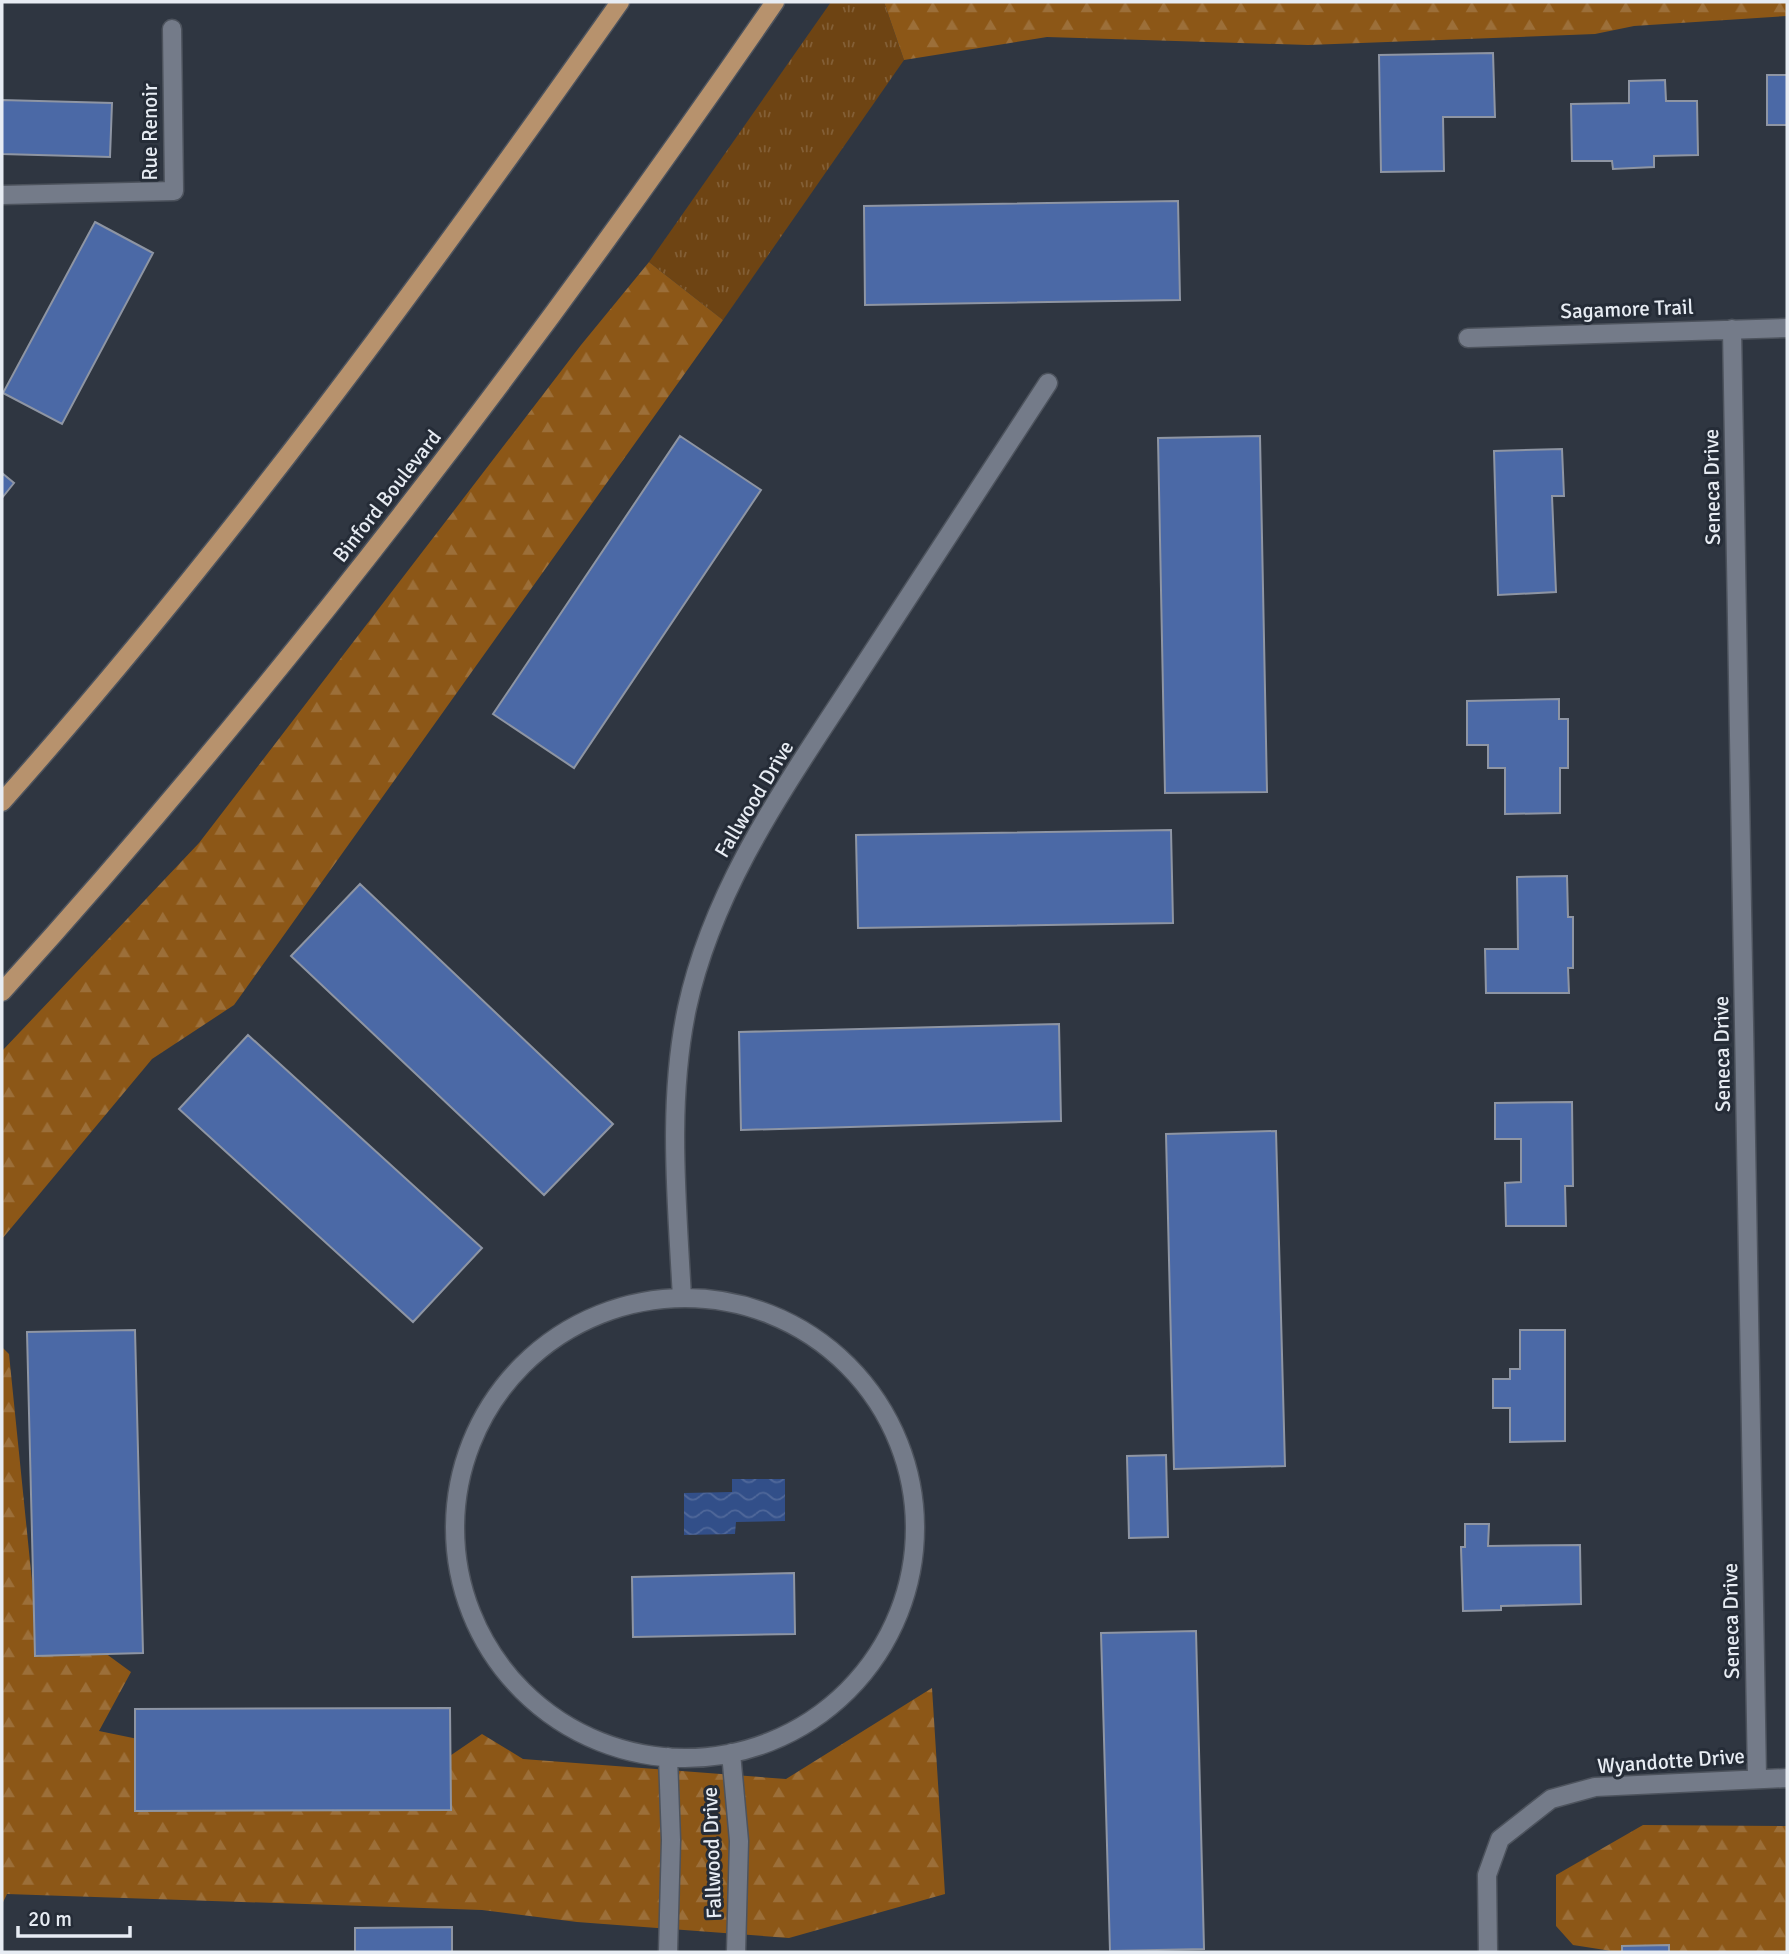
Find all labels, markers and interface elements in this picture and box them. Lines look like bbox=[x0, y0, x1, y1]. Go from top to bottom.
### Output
street label: Rue Renoir bbox=[137, 83, 163, 181]
street label: Sagamore Trail bbox=[1560, 294, 1694, 324]
street label: Binford Boulevard bbox=[327, 425, 447, 567]
street label: Seneca Drive bbox=[1698, 429, 1726, 545]
street label: Fallwood Drive bbox=[709, 736, 799, 862]
street label: Seneca Drive bbox=[1708, 996, 1736, 1112]
street label: Seneca Drive bbox=[1717, 1563, 1745, 1679]
street label: Wyandotte Drive bbox=[1596, 1743, 1746, 1779]
street label: Fallwood Drive bbox=[697, 1786, 727, 1920]
scale bar bbox=[18, 1895, 130, 1939]
text: 20 m bbox=[28, 1906, 72, 1932]

